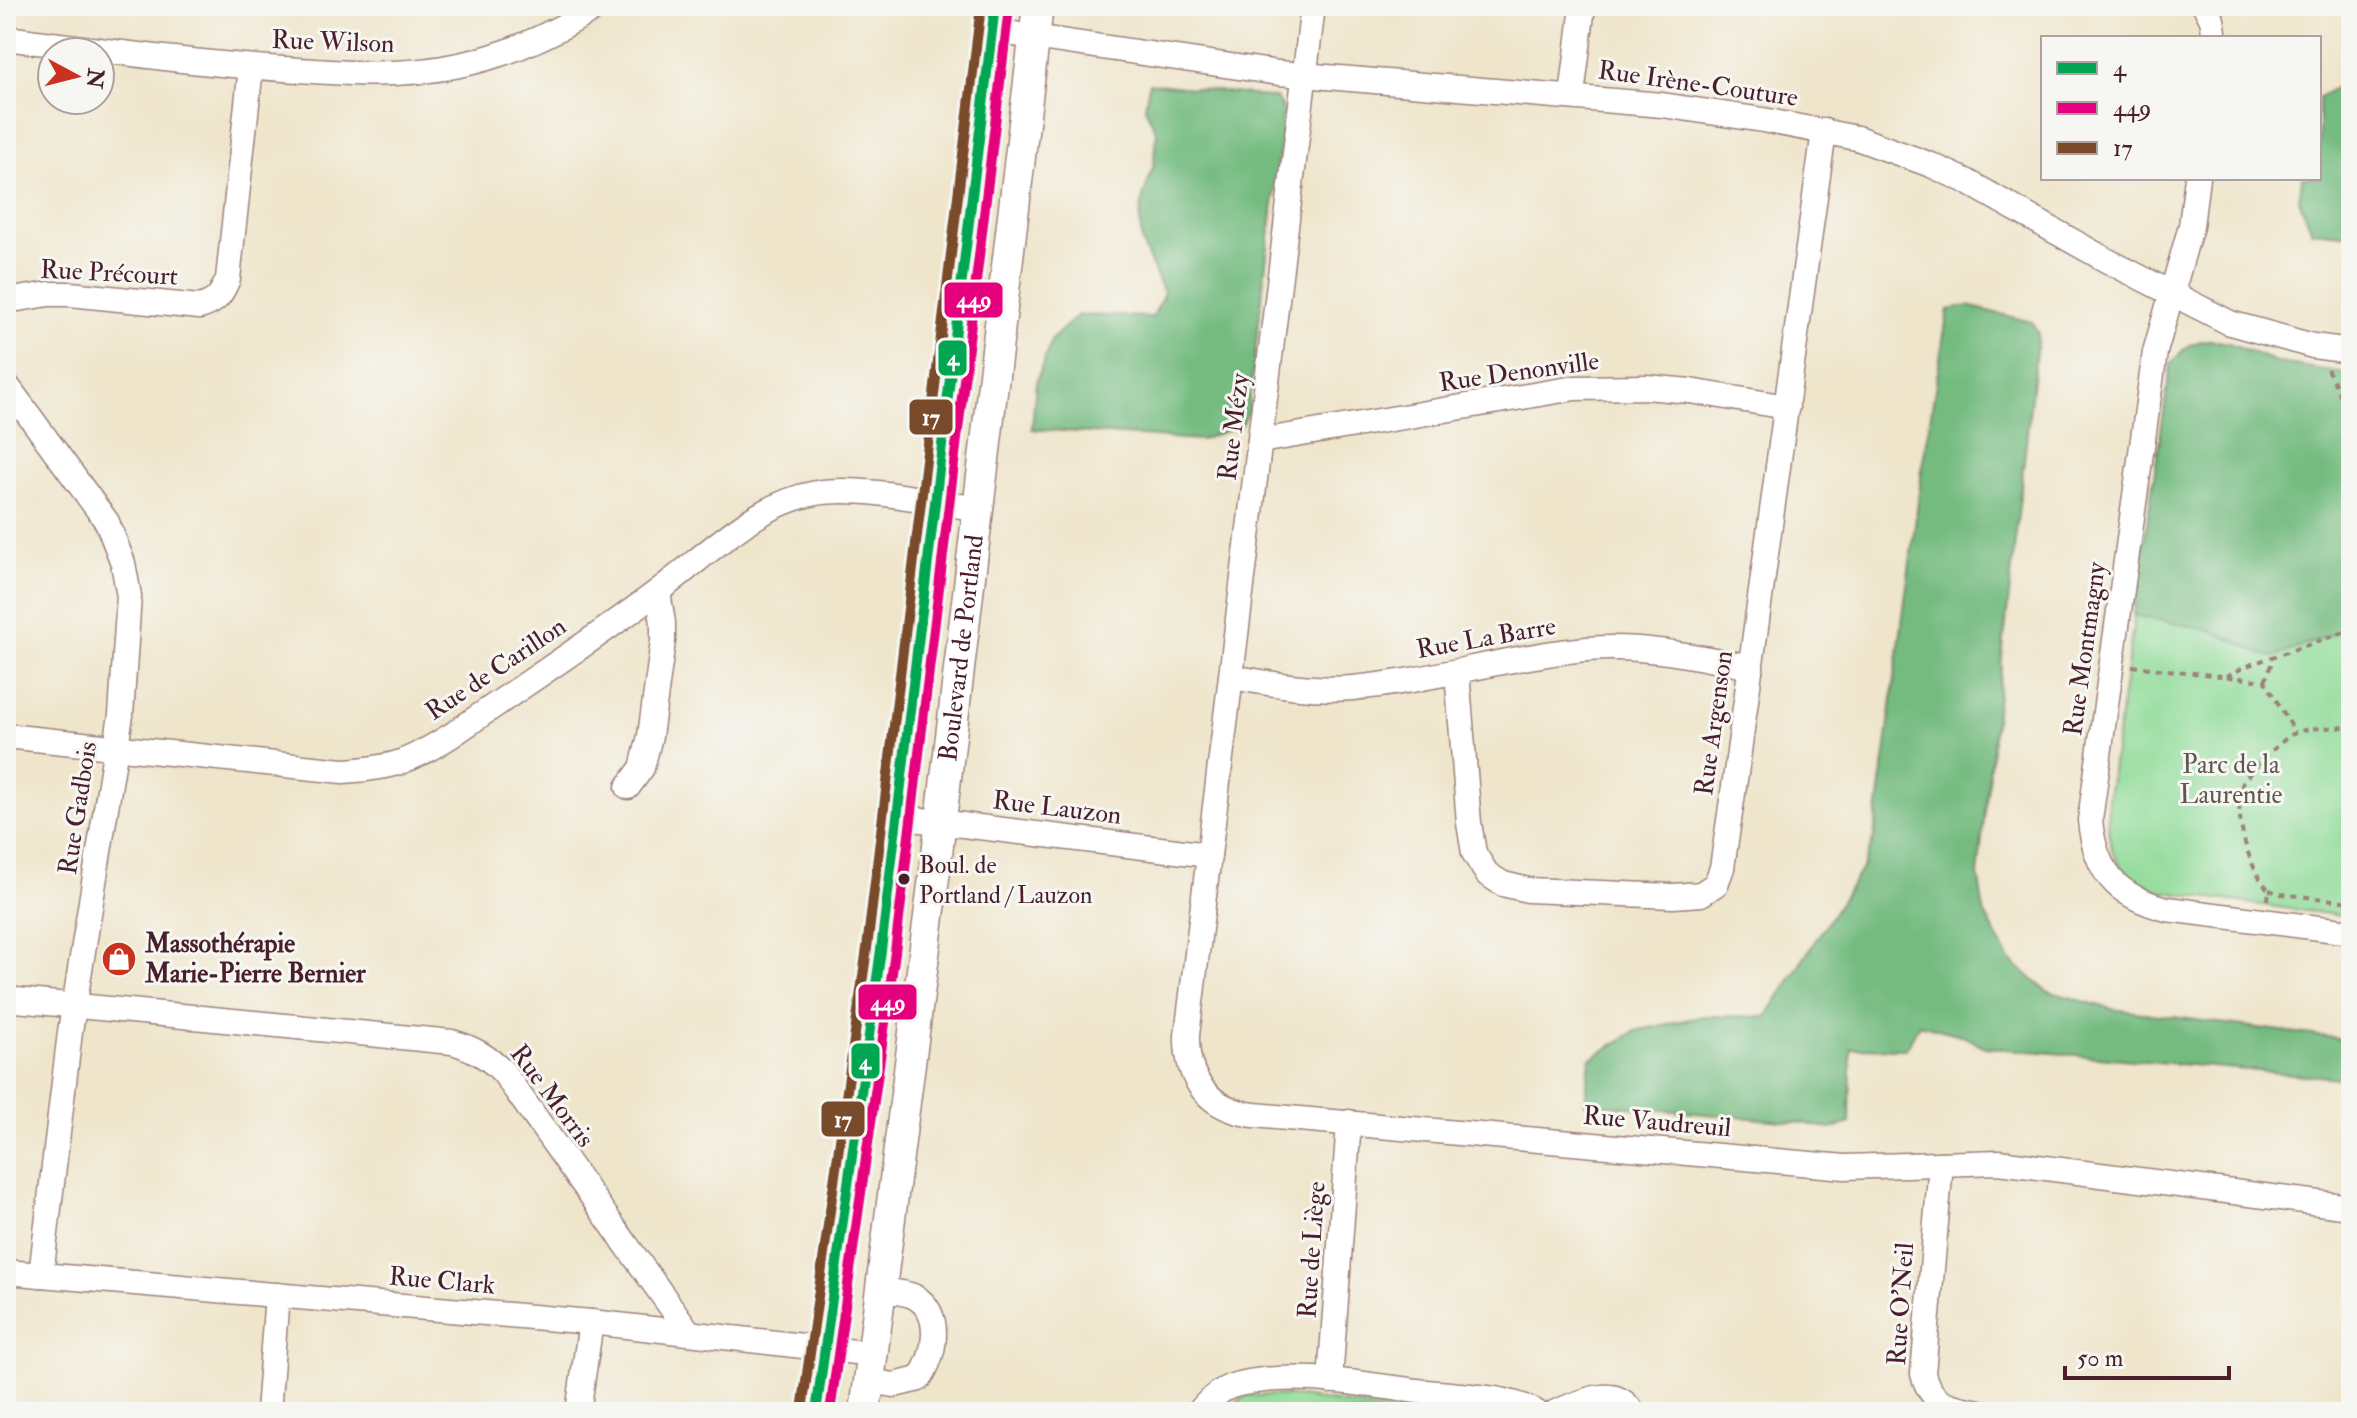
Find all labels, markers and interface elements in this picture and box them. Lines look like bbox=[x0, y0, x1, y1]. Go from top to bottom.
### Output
street label: Rue Wilson bbox=[271, 24, 395, 60]
north arrow bbox=[36, 36, 116, 116]
legend bbox=[2041, 36, 2321, 180]
text: 4 bbox=[2113, 53, 2127, 84]
street label: Rue Irène-Couture bbox=[1596, 54, 1800, 114]
text: N bbox=[80, 66, 110, 90]
text: 449 bbox=[2113, 93, 2151, 124]
text: 17 bbox=[2113, 133, 2133, 164]
street label: Rue Précourt bbox=[39, 253, 179, 293]
line badge: 449 bbox=[943, 281, 1004, 319]
text: 449 bbox=[956, 286, 992, 314]
line badge: 4 bbox=[937, 339, 968, 377]
text: 4 bbox=[946, 344, 961, 372]
street label: Rue Denonville bbox=[1437, 345, 1601, 399]
street label: Rue Mézy bbox=[1212, 371, 1257, 482]
line badge: 17 bbox=[908, 398, 954, 436]
text: 17 bbox=[922, 404, 941, 432]
street label: Boulevard de Portland bbox=[932, 533, 991, 763]
street label: Rue Montmagny bbox=[2057, 559, 2113, 738]
street label: Rue de Carillon bbox=[420, 610, 572, 728]
street label: Rue La Barre bbox=[1414, 610, 1558, 666]
street label: Rue Argenson bbox=[1688, 648, 1740, 798]
street label: Rue Gadbois bbox=[52, 739, 104, 877]
park label: Parc de la Laurentie bbox=[2180, 749, 2283, 811]
street label: Rue Lauzon bbox=[991, 784, 1123, 832]
place label: Boul. de Portland / Lauzon bbox=[919, 850, 1092, 911]
marker: Boul. de Portland / Lauzon bbox=[896, 871, 912, 887]
place label: Massothérapie Marie-Pierre Bernier bbox=[144, 928, 366, 990]
shop icon: Massothérapie Marie-Pierre Bernier bbox=[100, 940, 138, 978]
line badge: 449 bbox=[857, 983, 918, 1021]
text: 449 bbox=[870, 989, 906, 1017]
street label: Rue Morris bbox=[503, 1038, 601, 1154]
line badge: 4 bbox=[850, 1042, 881, 1080]
text: 4 bbox=[858, 1048, 873, 1076]
line badge: 17 bbox=[820, 1100, 866, 1138]
street label: Rue Vaudreuil bbox=[1581, 1100, 1733, 1144]
text: 17 bbox=[834, 1106, 853, 1134]
street label: Rue de Liège bbox=[1291, 1180, 1333, 1320]
street label: Rue O'Neil bbox=[1881, 1241, 1921, 1366]
street label: Rue Clark bbox=[388, 1260, 497, 1302]
scale bar bbox=[2065, 1330, 2229, 1380]
text: 50 m bbox=[2077, 1343, 2124, 1374]

